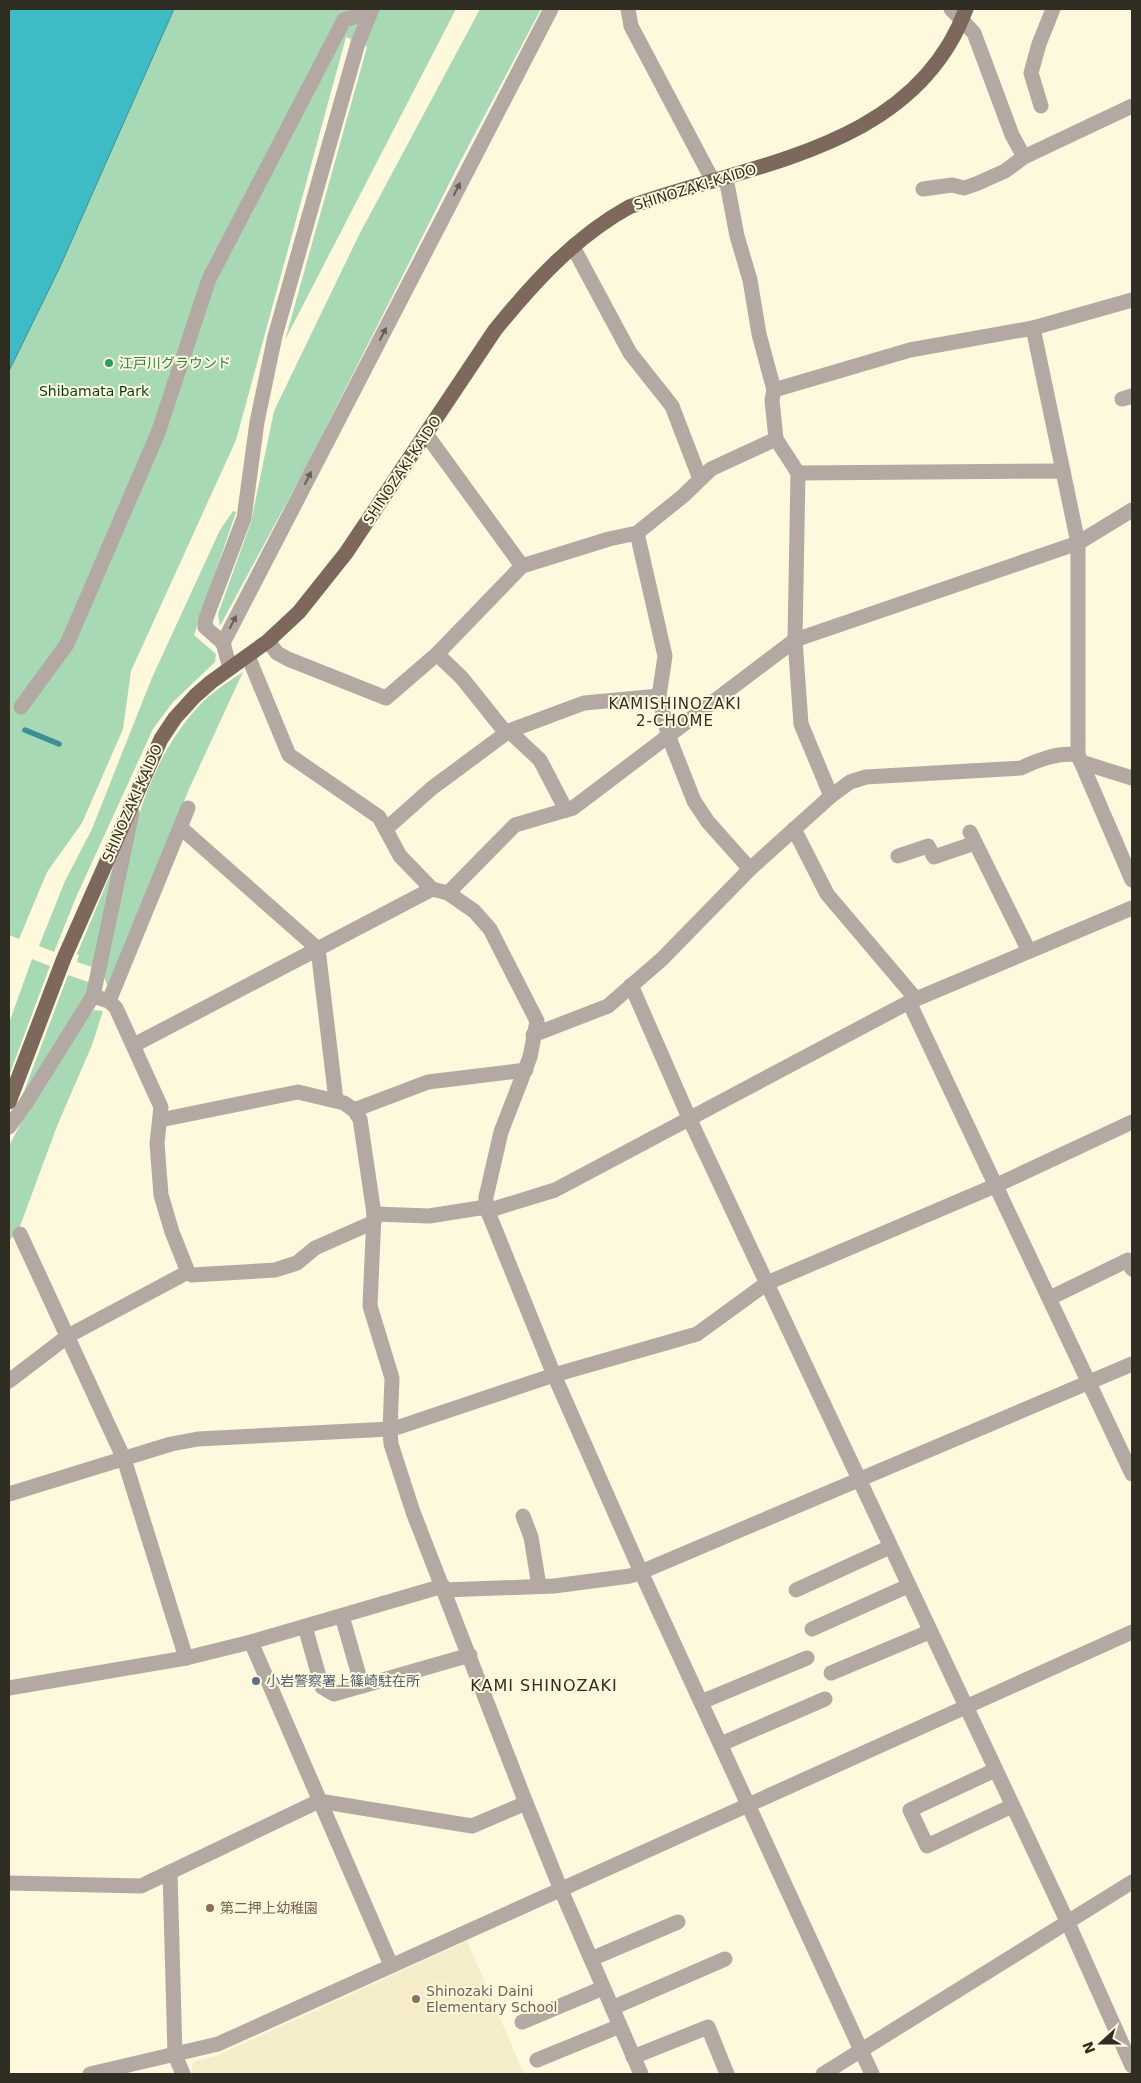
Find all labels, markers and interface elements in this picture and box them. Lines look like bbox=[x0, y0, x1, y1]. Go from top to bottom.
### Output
street label: SHINOZAKI-KAIDO bbox=[632, 161, 758, 213]
one-way arrow bbox=[453, 182, 461, 197]
one-way arrow bbox=[379, 327, 387, 341]
place label: 江戸川グラウンド bbox=[119, 355, 231, 371]
marker: 江戸川グラウンド bbox=[103, 357, 115, 369]
park label: Shibamata Park bbox=[39, 383, 150, 399]
street label: SHINOZAKI-KAIDO bbox=[360, 413, 444, 527]
one-way arrow bbox=[304, 471, 312, 485]
one-way arrow bbox=[229, 615, 237, 630]
district label: KAMISHINOZAKI 2-CHOME bbox=[608, 695, 742, 730]
street label: SHINOZAKI-KAIDO bbox=[99, 742, 165, 864]
place label: 小岩警察署上篠崎駐在所 bbox=[266, 1673, 420, 1689]
marker: 小岩警察署上篠崎駐在所 bbox=[250, 1675, 262, 1687]
district label: KAMI SHINOZAKI bbox=[470, 1676, 618, 1695]
place label: 第二押上幼稚園 bbox=[220, 1900, 318, 1916]
marker: 第二押上幼稚園 bbox=[204, 1902, 216, 1914]
place label: Shinozaki Daini Elementary School bbox=[426, 1983, 558, 2015]
marker: Shinozaki Daini Elementary School bbox=[410, 1993, 422, 2005]
north arrow bbox=[1076, 2018, 1126, 2068]
text: N bbox=[1079, 2039, 1098, 2056]

